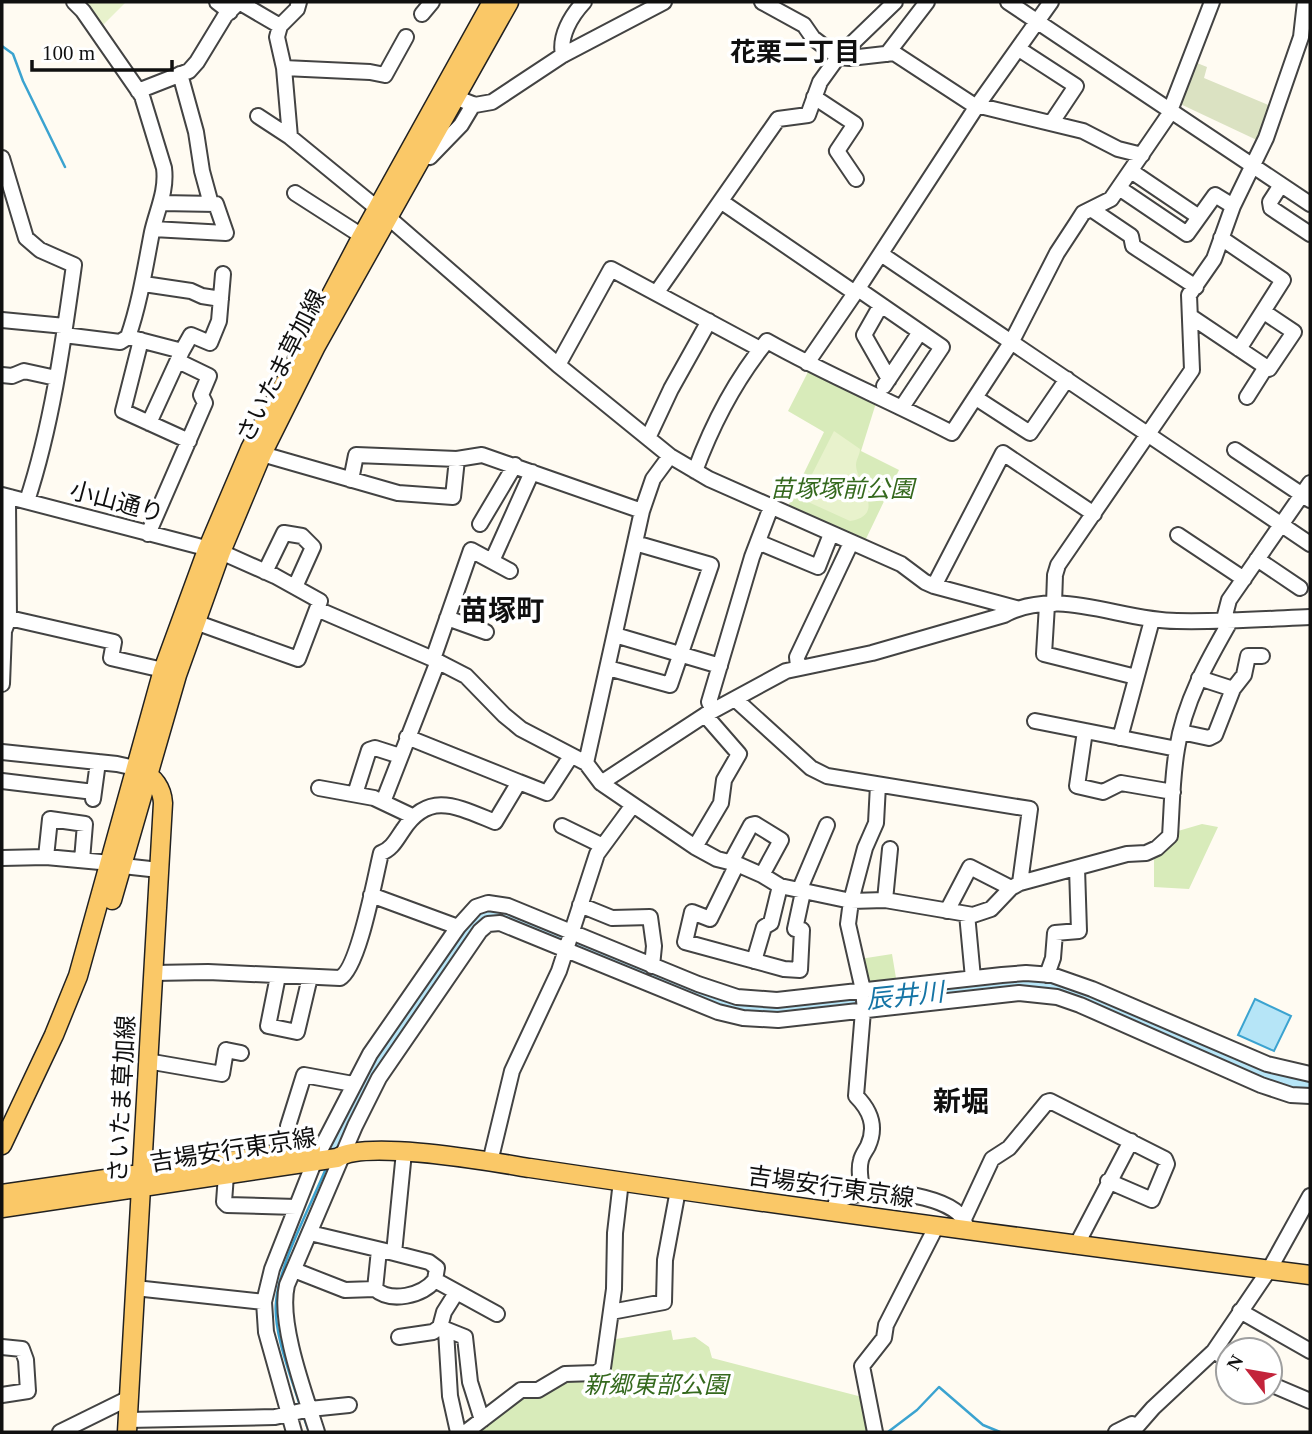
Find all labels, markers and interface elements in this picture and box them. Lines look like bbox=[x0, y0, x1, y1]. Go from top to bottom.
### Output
scale bar bbox=[32, 28, 172, 72]
district label: 花栗二丁目 bbox=[730, 38, 860, 67]
text: 100 m bbox=[42, 41, 95, 65]
street label: さいたま草加線 bbox=[231, 286, 331, 446]
park label: 苗塚塚前公園 bbox=[770, 476, 917, 502]
street label: 小山通り bbox=[67, 477, 167, 527]
district label: 苗塚町 bbox=[460, 595, 544, 626]
water label: 辰井川 bbox=[865, 977, 948, 1014]
street label: さいたま草加線 bbox=[105, 1015, 139, 1183]
district label: 新堀 bbox=[933, 1086, 989, 1117]
street label: 吉場安行東京線 bbox=[148, 1124, 318, 1176]
street label: 吉場安行東京線 bbox=[746, 1162, 916, 1212]
north arrow bbox=[1214, 1336, 1284, 1406]
text: N bbox=[1222, 1351, 1248, 1374]
park label: 新郷東部公園 bbox=[584, 1372, 731, 1398]

